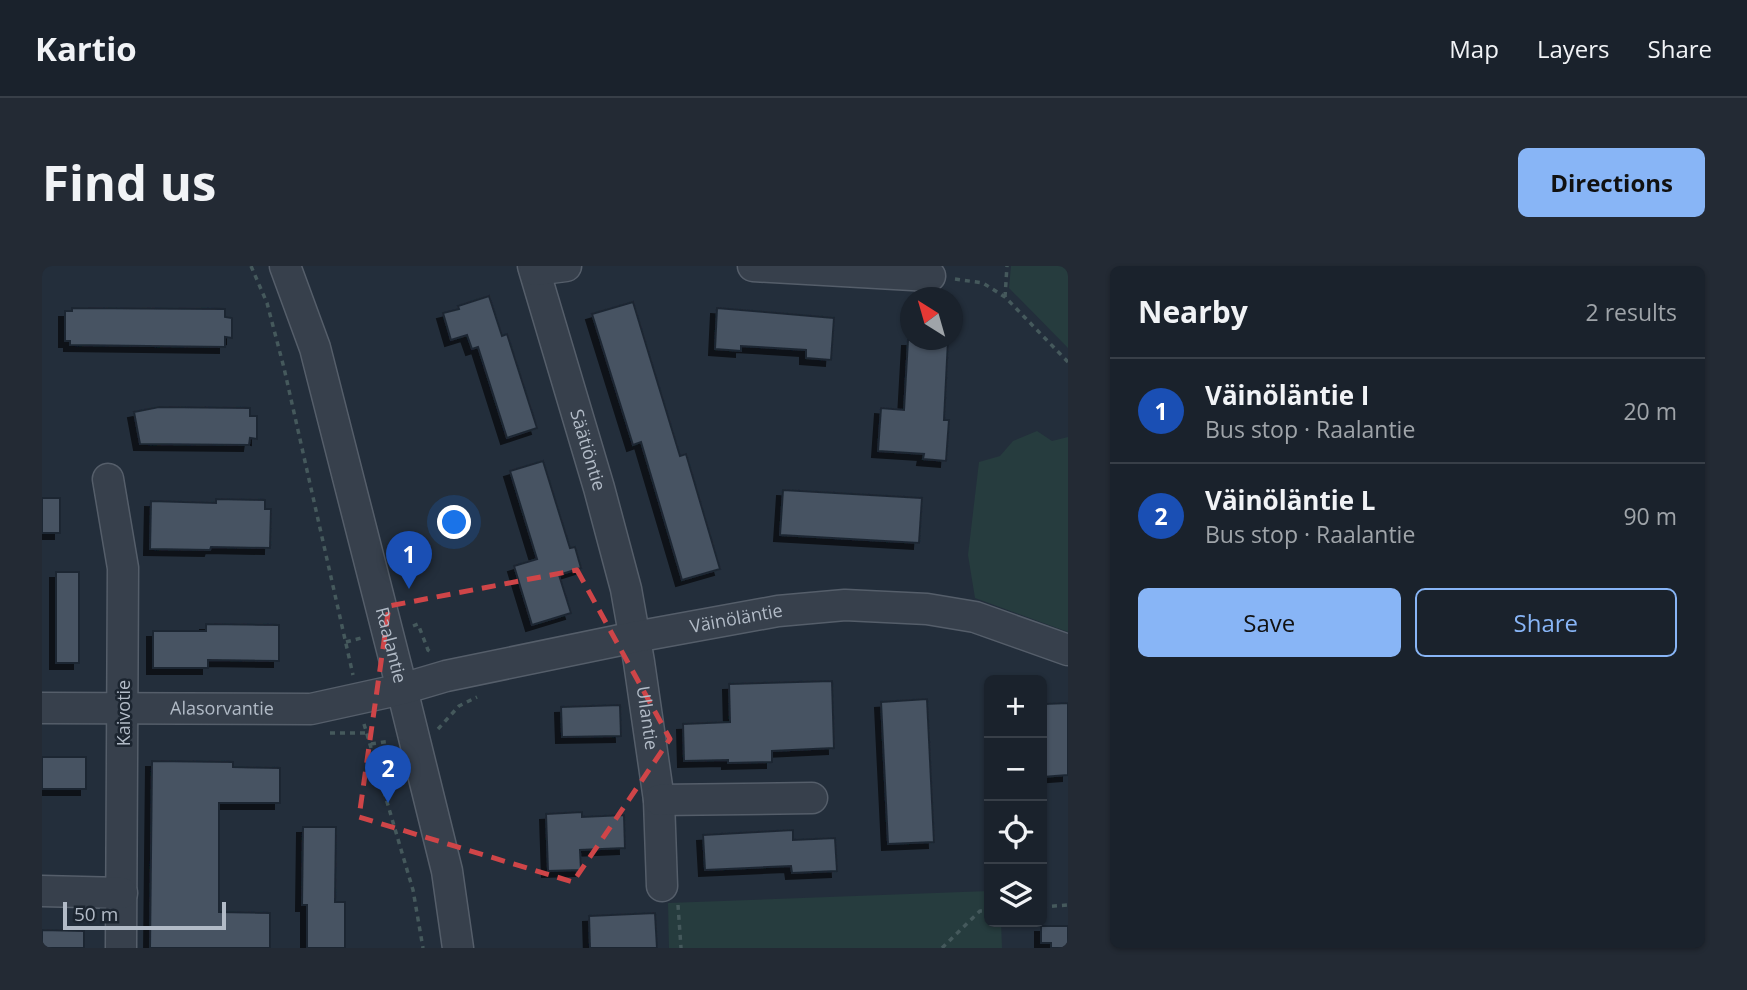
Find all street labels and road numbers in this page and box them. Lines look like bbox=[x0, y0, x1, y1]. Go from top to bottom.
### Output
street label: Säätiöntie bbox=[565, 406, 612, 493]
street label: Väinöläntie bbox=[688, 597, 784, 638]
street label: Raalantie bbox=[371, 604, 413, 686]
street label: Kaivotie bbox=[111, 680, 135, 746]
street label: Ullantie bbox=[632, 684, 665, 752]
street label: Alasorvantie bbox=[170, 695, 274, 720]

